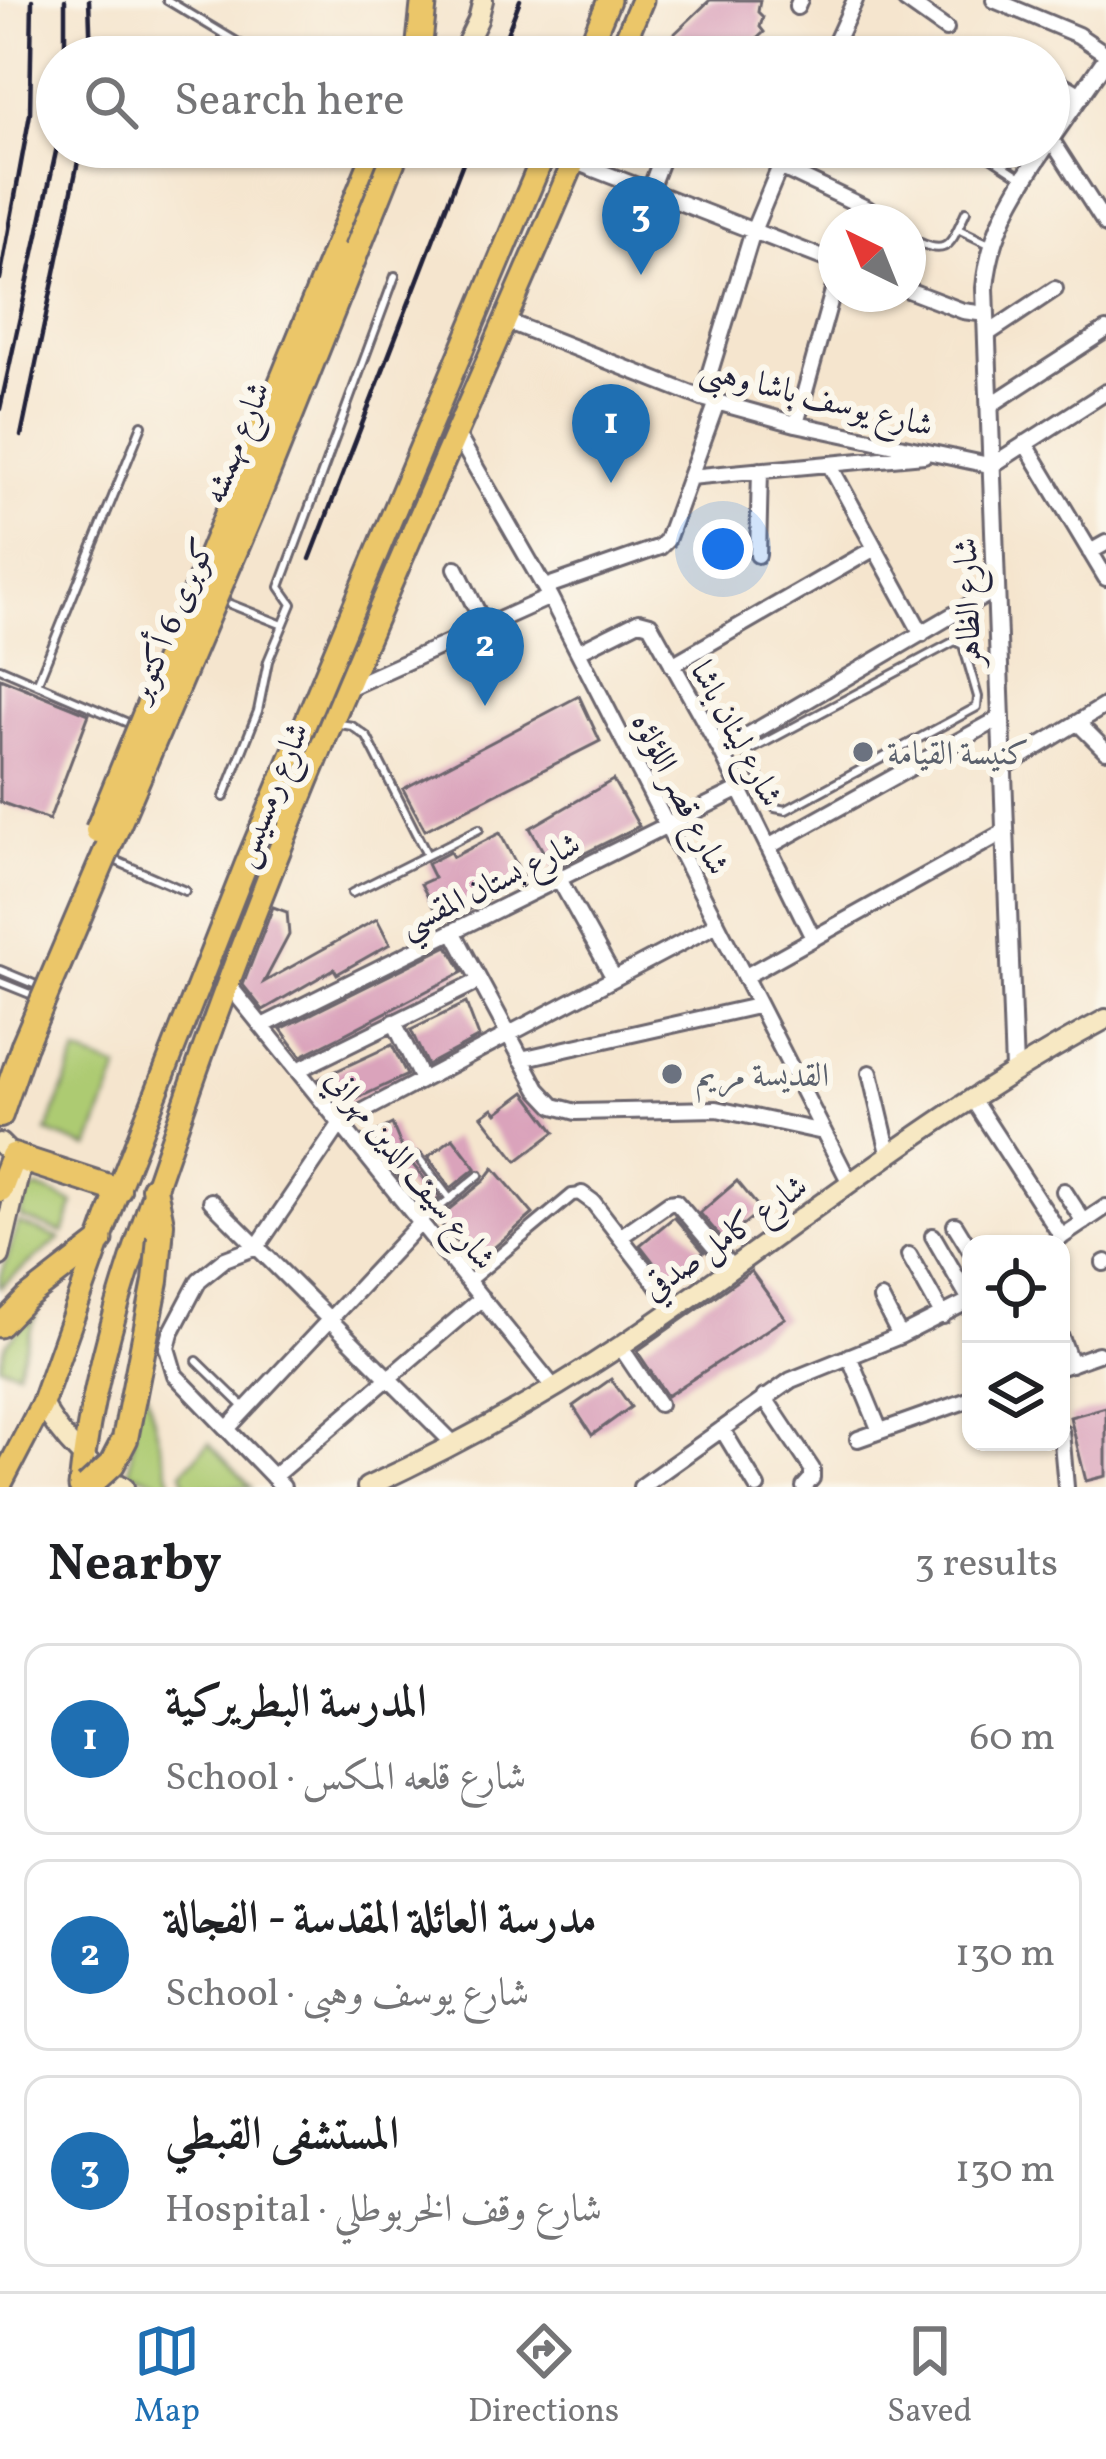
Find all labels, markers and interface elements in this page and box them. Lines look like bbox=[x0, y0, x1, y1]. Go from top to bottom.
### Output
search box bbox=[36, 36, 1070, 168]
icon: search bbox=[78, 69, 144, 135]
text: Search here bbox=[174, 71, 405, 134]
pin: 3 bbox=[602, 176, 680, 275]
north arrow bbox=[818, 204, 926, 312]
street label: شارع يوسف باشا وهبى bbox=[694, 349, 938, 453]
street label: شارع مهمشه bbox=[193, 376, 286, 512]
pin: 1 bbox=[572, 384, 650, 483]
your location bbox=[693, 519, 753, 579]
street label: كوبرى 6 أكتوبر bbox=[114, 530, 229, 712]
street label: شارع الظاهر bbox=[945, 537, 997, 670]
pin: 2 bbox=[446, 607, 524, 706]
street label: شارع لينان باشا bbox=[675, 654, 792, 817]
street label: شارع قصر اللؤلؤه bbox=[616, 706, 739, 885]
street label: شارع رمسيس bbox=[223, 716, 324, 875]
place label: كنيسة القيامة bbox=[887, 733, 1029, 779]
marker: كنيسة القيامة bbox=[850, 739, 876, 765]
street label: شارع بستان المقسي bbox=[392, 823, 591, 955]
place label: القديسة مريم bbox=[696, 1055, 829, 1103]
street label: شارع سيف الدين مهراني bbox=[311, 1060, 505, 1283]
marker: القديسة مريم bbox=[659, 1061, 685, 1087]
street label: شارع كامل صدقي bbox=[634, 1165, 819, 1315]
map controls bbox=[962, 1235, 1070, 1451]
button: locate bbox=[962, 1235, 1070, 1343]
button: layers bbox=[962, 1343, 1070, 1451]
text: Nearby bbox=[48, 1530, 222, 1601]
text: 3 results bbox=[915, 1538, 1058, 1592]
text: المدرسة البطريركية bbox=[165, 1673, 427, 1736]
text: 1 bbox=[82, 1712, 98, 1766]
text: 60 m bbox=[970, 1712, 1055, 1766]
text: School · شارع قلعه المكس bbox=[165, 1752, 526, 1806]
text: مدرسة العائلة المقدسة - الفجالة bbox=[165, 1889, 597, 1952]
text: 2 bbox=[80, 1928, 100, 1982]
text: 130 m bbox=[955, 1928, 1055, 1982]
text: School · شارع يوسف وهبى bbox=[165, 1968, 529, 2022]
text: المستشفى القبطي bbox=[165, 2105, 399, 2168]
text: 3 bbox=[80, 2144, 100, 2198]
text: 130 m bbox=[955, 2144, 1055, 2198]
text: Hospital · شارع وقف الخربوطلي bbox=[165, 2184, 602, 2238]
tab: Map bbox=[134, 2318, 200, 2436]
tab: Directions bbox=[468, 2318, 619, 2436]
tab: Saved bbox=[887, 2318, 972, 2436]

